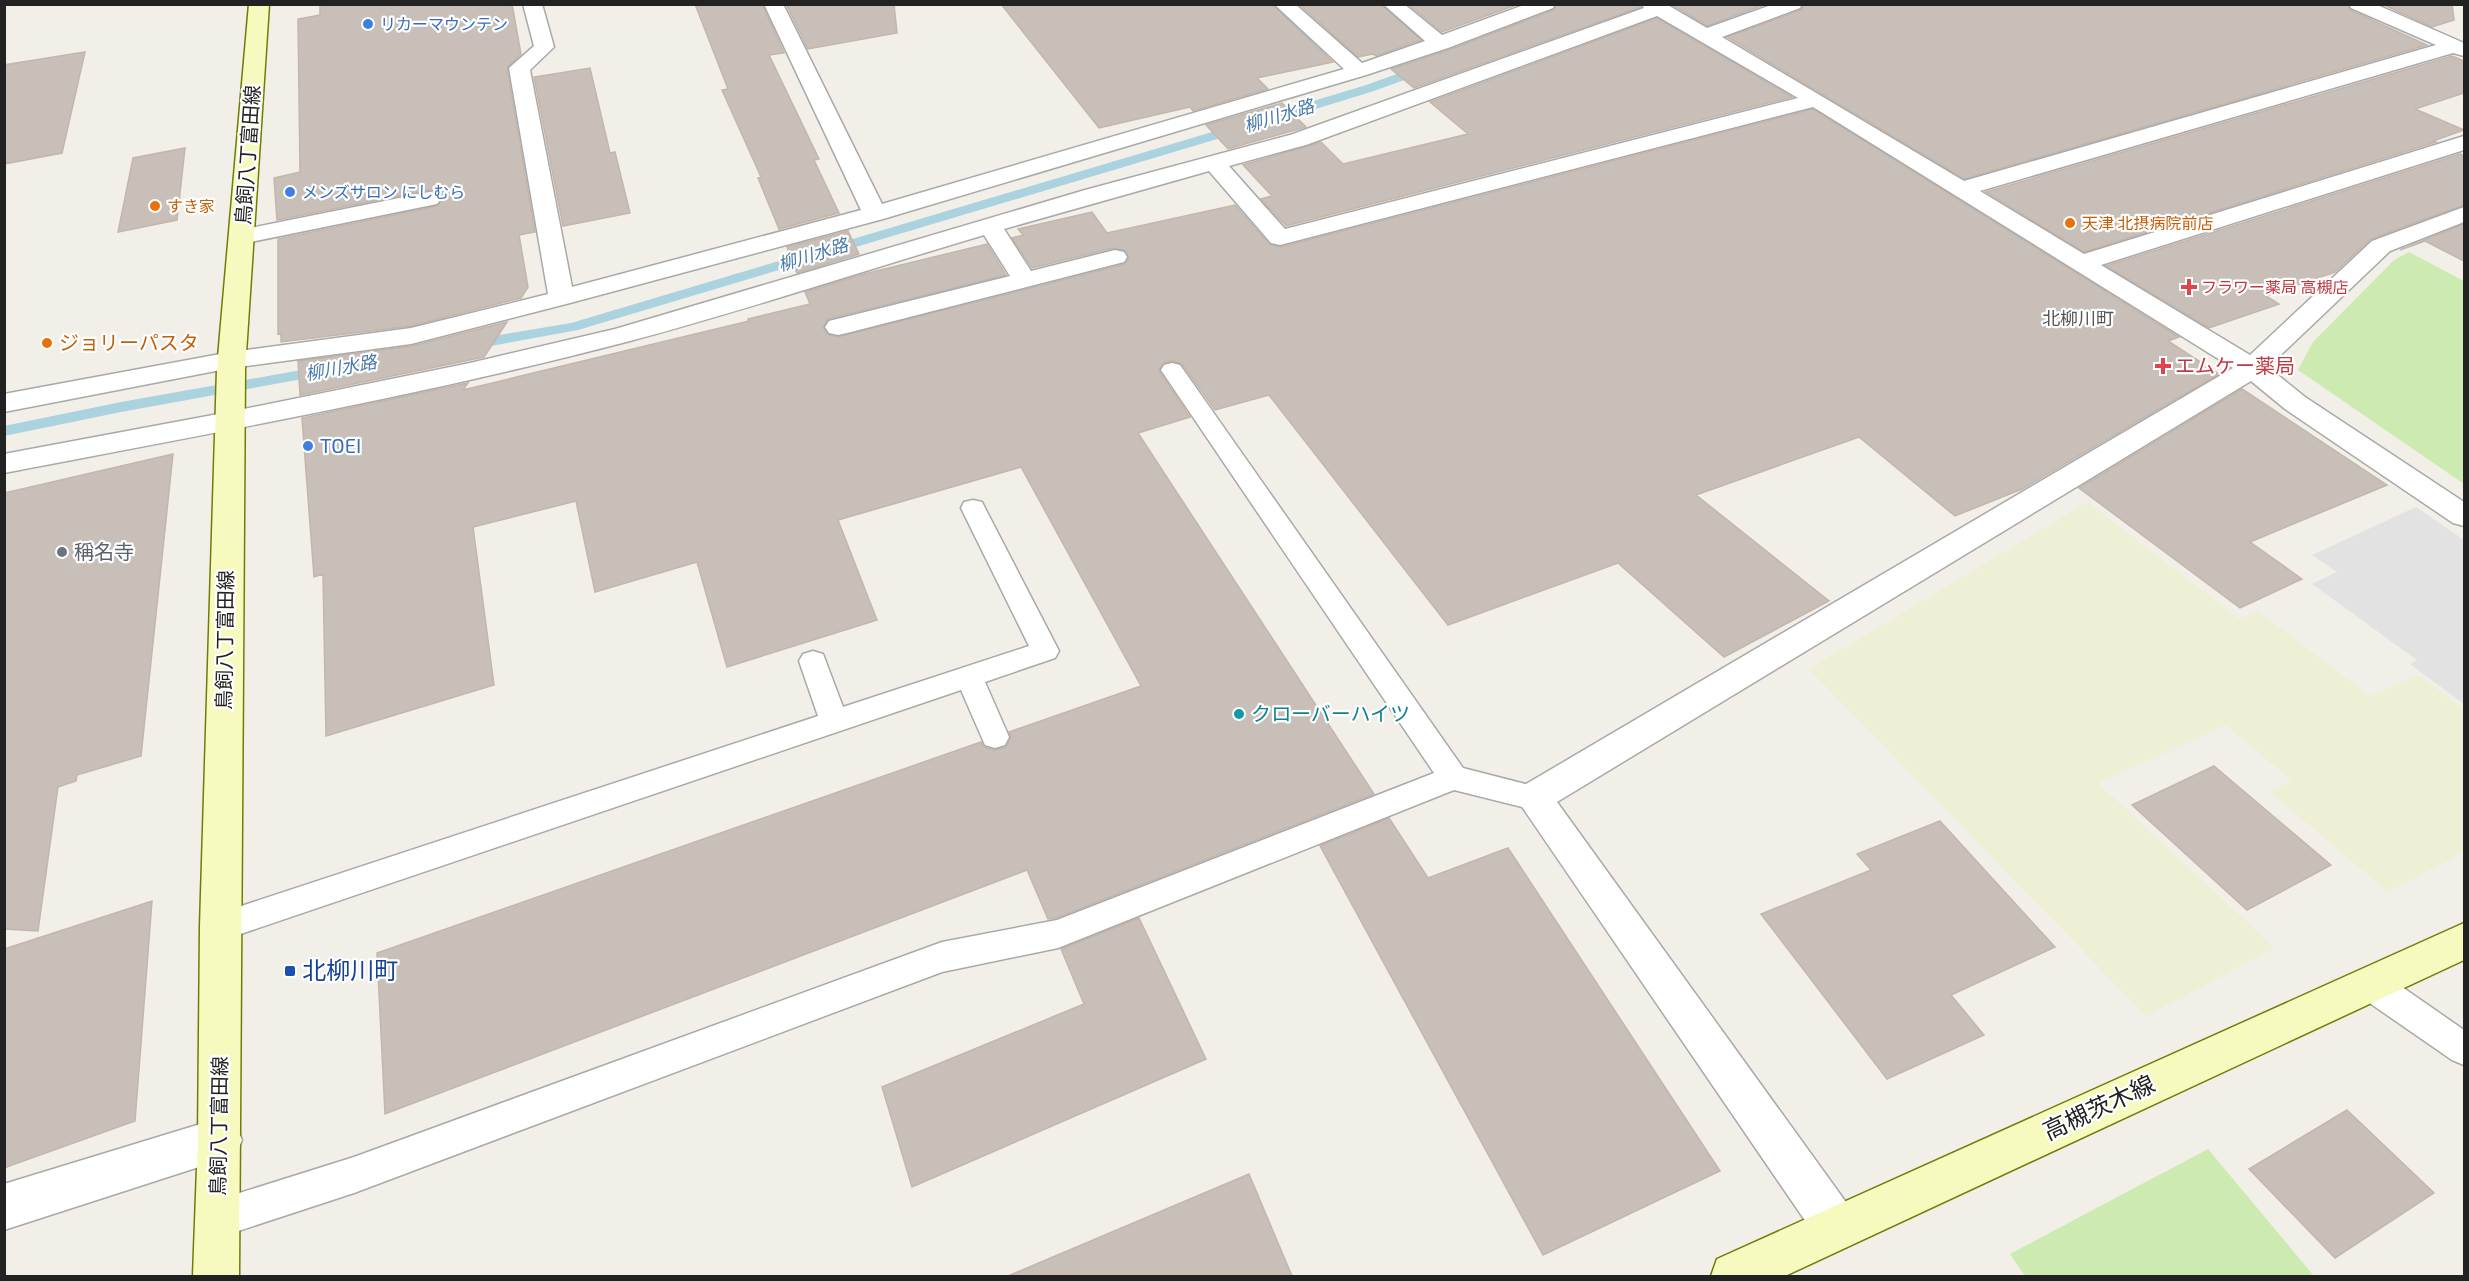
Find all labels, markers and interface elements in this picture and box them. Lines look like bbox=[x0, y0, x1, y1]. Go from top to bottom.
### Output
place label: リカーマウンテン bbox=[380, 14, 508, 33]
marker: リカーマウンテン bbox=[361, 17, 375, 31]
street label: 鳥飼八丁富田線 bbox=[230, 84, 264, 226]
water label: 柳川水路 bbox=[1241, 93, 1318, 136]
place label: メンズサロン にしむら bbox=[302, 182, 465, 201]
marker: メンズサロン にしむら bbox=[283, 185, 297, 199]
place label: すき家 bbox=[167, 196, 215, 215]
marker: すき家 bbox=[148, 199, 162, 213]
place label: 天津 北摂病院前店 bbox=[2082, 213, 2214, 232]
marker: 天津 北摂病院前店 bbox=[2063, 216, 2077, 230]
water label: 柳川水路 bbox=[775, 232, 852, 275]
place label: フラワー薬局 高槻店 bbox=[2201, 277, 2349, 296]
marker: フラワー薬局 高槻店 bbox=[2182, 280, 2196, 294]
district label: 北柳川町 bbox=[2042, 307, 2114, 329]
place label: ジョリーパスタ bbox=[59, 330, 199, 354]
marker: ジョリーパスタ bbox=[40, 336, 54, 350]
water label: 柳川水路 bbox=[303, 350, 380, 384]
place label: エムケー薬局 bbox=[2175, 353, 2295, 377]
marker: エムケー薬局 bbox=[2156, 359, 2170, 373]
place label: TOEI bbox=[320, 433, 361, 457]
marker: TOEI bbox=[301, 439, 315, 453]
place label: 稱名寺 bbox=[74, 539, 134, 563]
marker: 稱名寺 bbox=[55, 545, 69, 559]
street label: 鳥飼八丁富田線 bbox=[211, 570, 237, 710]
place label: クローバーハイツ bbox=[1251, 701, 1410, 725]
marker: クローバーハイツ bbox=[1232, 707, 1246, 721]
place label: 北柳川町 bbox=[302, 955, 398, 984]
marker: 北柳川町 bbox=[283, 964, 297, 978]
street label: 鳥飼八丁富田線 bbox=[205, 1056, 231, 1196]
street label: 高槻茨木線 bbox=[2038, 1068, 2159, 1145]

